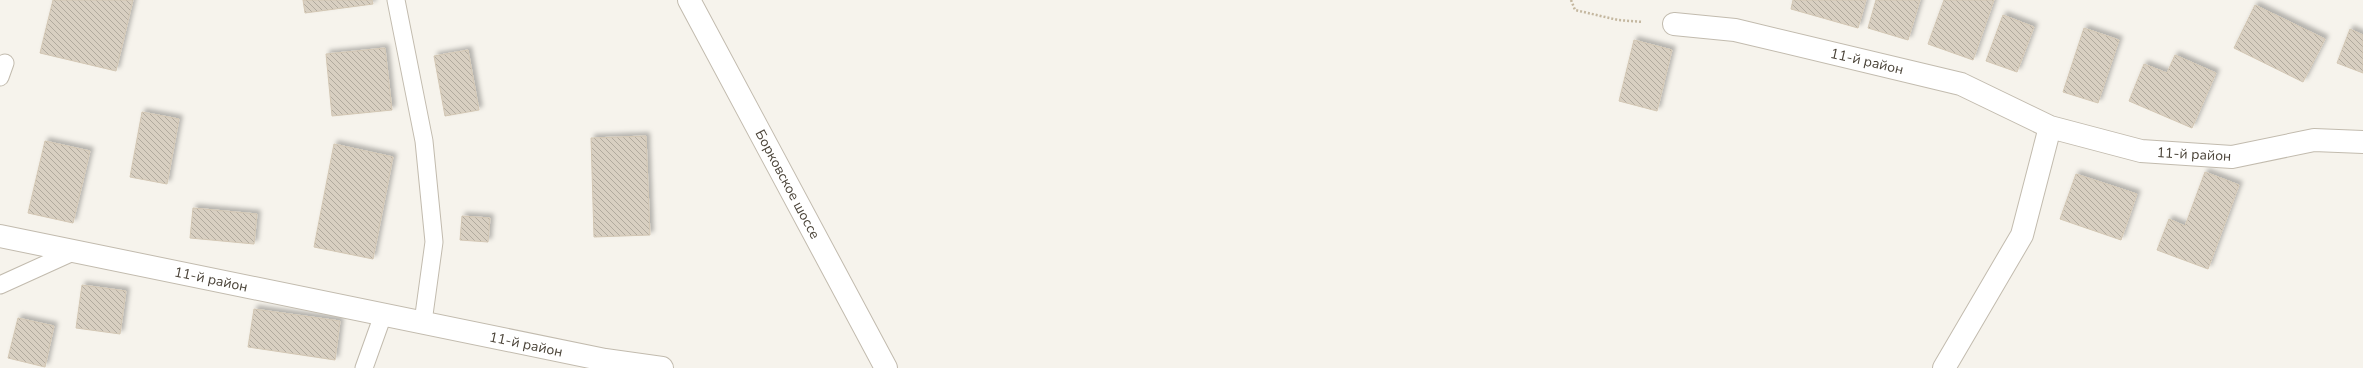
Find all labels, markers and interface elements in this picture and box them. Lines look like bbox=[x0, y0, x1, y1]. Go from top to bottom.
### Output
street label: 11-й район bbox=[1828, 44, 1905, 79]
street label: Борковское шоссе bbox=[751, 126, 824, 242]
street label: 11-й район bbox=[2156, 143, 2232, 166]
street label: 11-й район bbox=[172, 262, 249, 297]
street label: 11-й район bbox=[487, 327, 564, 362]

